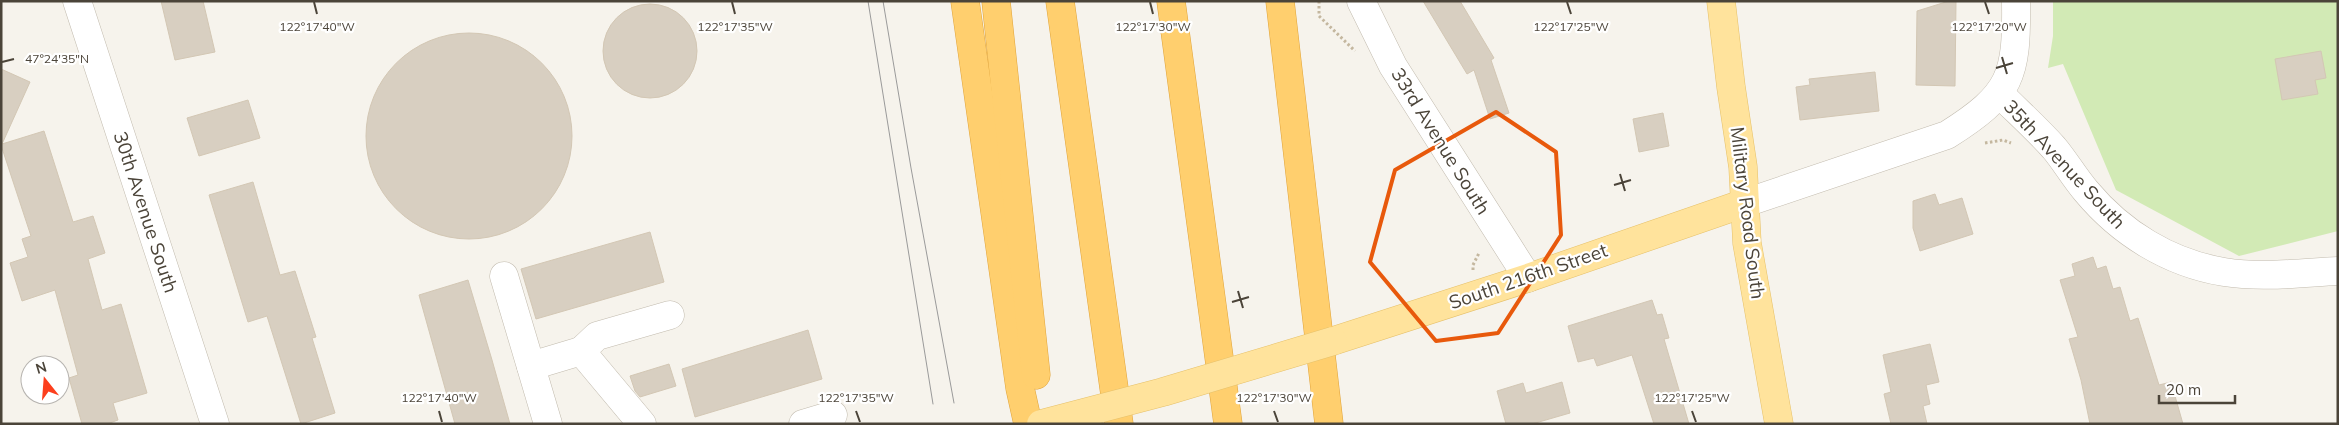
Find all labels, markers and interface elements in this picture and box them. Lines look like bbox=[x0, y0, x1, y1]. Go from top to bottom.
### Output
text: 122°17'40"W bbox=[279, 19, 355, 34]
text: 122°17'35"W bbox=[697, 19, 773, 34]
text: 122°17'30"W bbox=[1115, 19, 1191, 34]
text: 122°17'25"W bbox=[1533, 19, 1609, 34]
text: 122°17'20"W bbox=[1951, 19, 2027, 34]
text: 47°24'35"N bbox=[25, 51, 89, 66]
street label: 33rd Avenue South bbox=[1386, 63, 1496, 219]
street label: 35th Avenue South bbox=[1999, 94, 2131, 234]
street label: Military Road South bbox=[1726, 125, 1770, 301]
street label: 30th Avenue South bbox=[109, 128, 183, 296]
street label: South 216th Street bbox=[1446, 238, 1611, 314]
north arrow bbox=[20, 355, 70, 405]
text: N bbox=[34, 357, 49, 378]
scale bar bbox=[2159, 372, 2235, 404]
text: 20 m bbox=[2166, 380, 2201, 399]
text: 122°17'40"W bbox=[401, 390, 477, 405]
text: 122°17'35"W bbox=[818, 390, 894, 405]
text: 122°17'30"W bbox=[1236, 390, 1312, 405]
text: 122°17'25"W bbox=[1654, 390, 1730, 405]

